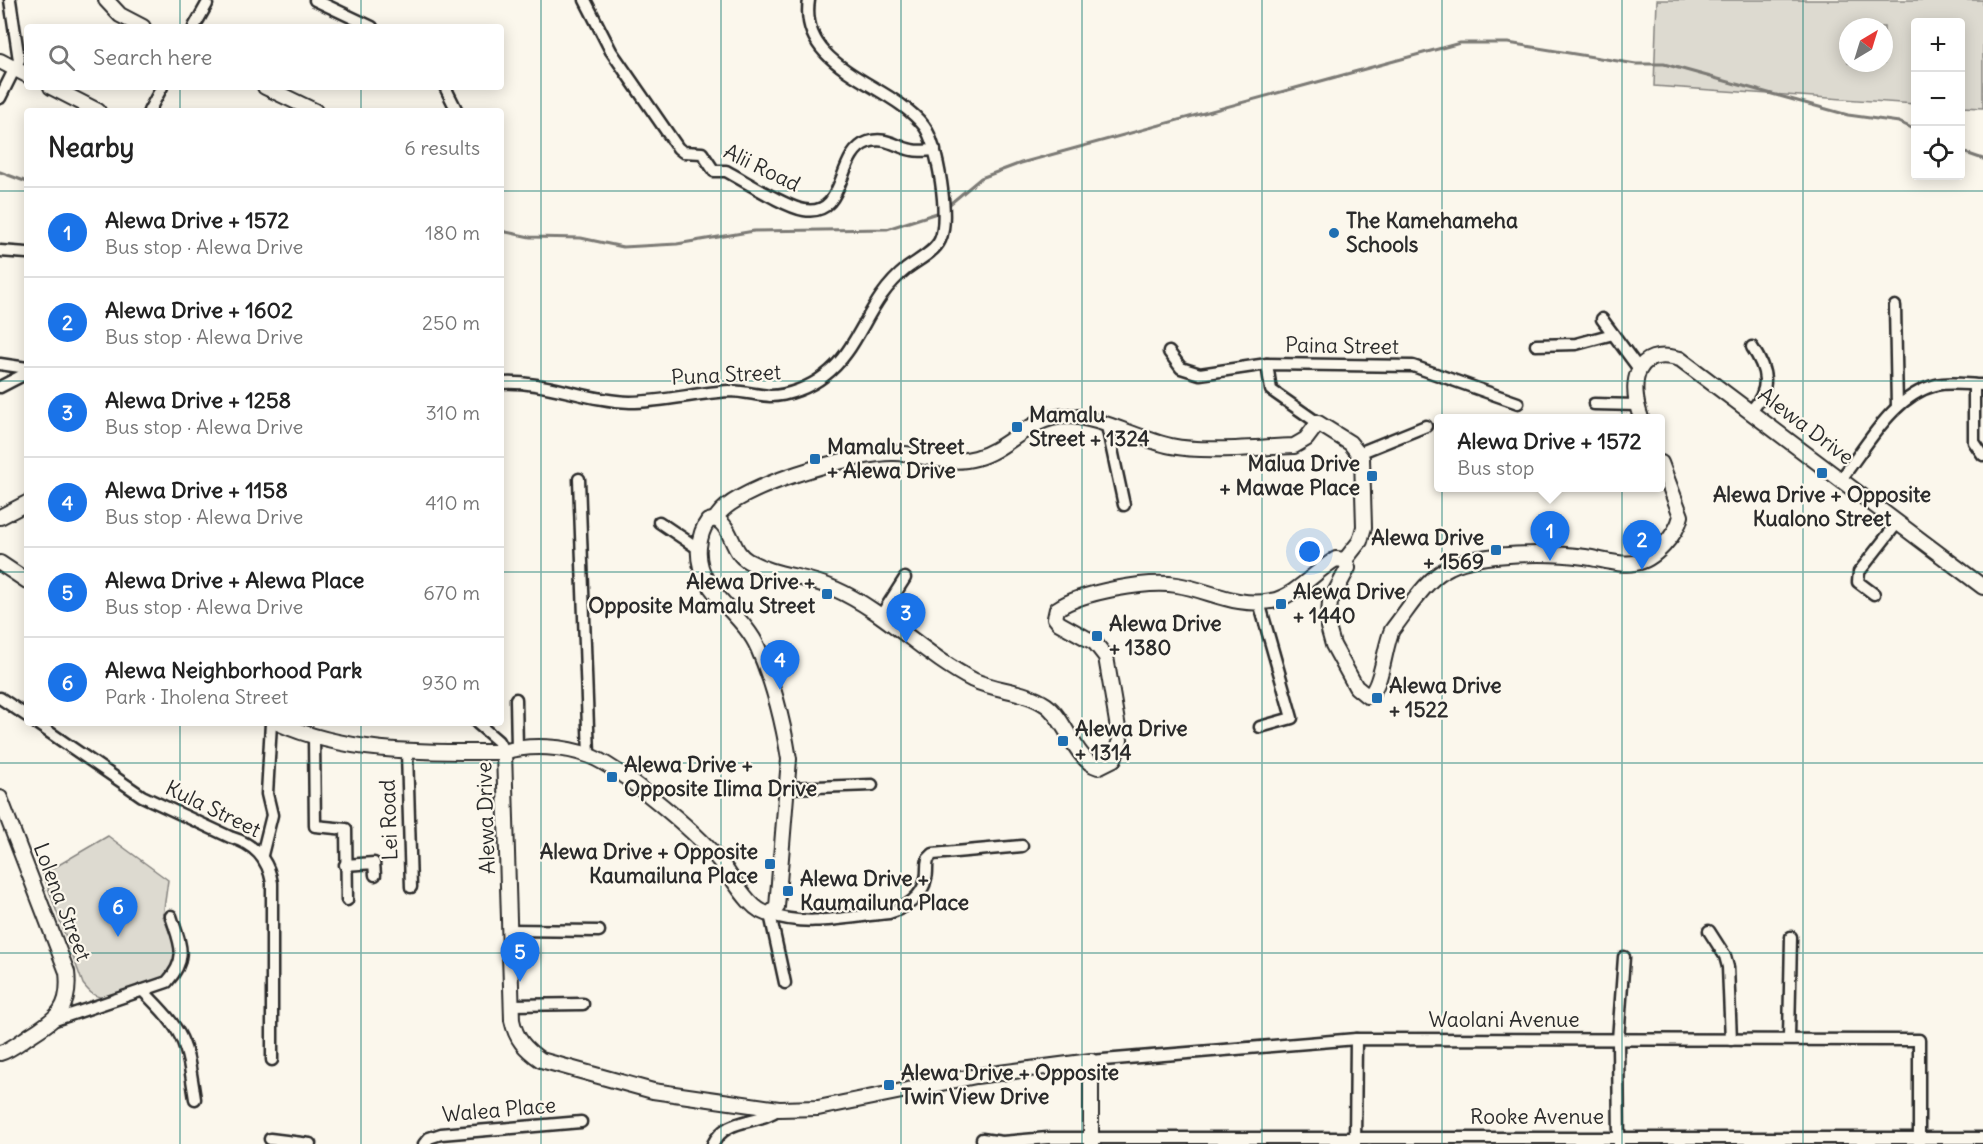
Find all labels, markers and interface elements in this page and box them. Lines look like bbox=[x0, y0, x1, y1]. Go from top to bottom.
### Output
north arrow bbox=[1839, 18, 1893, 72]
map controls bbox=[1911, 18, 1965, 180]
button: + bbox=[1911, 18, 1965, 72]
search box bbox=[24, 24, 504, 90]
icon: search bbox=[45, 41, 78, 74]
text: Search here bbox=[93, 43, 212, 71]
button: − bbox=[1911, 72, 1965, 126]
button: locate bbox=[1911, 126, 1965, 180]
text: Nearby bbox=[48, 131, 134, 164]
text: 6 results bbox=[404, 135, 480, 160]
street label: Alii Road bbox=[720, 137, 805, 198]
text: Alewa Drive + 1572 bbox=[105, 206, 289, 234]
place label: The Kamehameha Schools bbox=[1346, 207, 1518, 258]
text: 1 bbox=[64, 220, 71, 245]
text: 180 m bbox=[425, 220, 480, 245]
marker: The Kamehameha Schools bbox=[1327, 226, 1341, 240]
text: Bus stop · Alewa Drive bbox=[105, 234, 303, 259]
text: Alewa Drive + 1602 bbox=[105, 296, 293, 324]
text: 2 bbox=[62, 310, 73, 335]
text: 250 m bbox=[422, 310, 480, 335]
text: Bus stop · Alewa Drive bbox=[105, 324, 303, 349]
street label: Paina Street bbox=[1285, 331, 1399, 360]
street label: Puna Street bbox=[670, 358, 782, 391]
street label: Alewa Drive bbox=[1753, 381, 1859, 470]
text: Alewa Drive + 1258 bbox=[105, 386, 291, 414]
text: 3 bbox=[62, 400, 73, 425]
text: 310 m bbox=[425, 400, 480, 425]
place label: Mamalu Street + 1324 bbox=[1029, 401, 1150, 452]
text: Bus stop · Alewa Drive bbox=[105, 414, 303, 439]
popup bbox=[1434, 414, 1665, 492]
marker: Mamalu Street + 1324 bbox=[1010, 420, 1024, 434]
text: Alewa Drive + 1572 bbox=[1457, 427, 1642, 455]
place label: Mamalu Street + Alewa Drive bbox=[827, 433, 965, 484]
place label: Malua Drive + Mawae Place bbox=[1219, 450, 1360, 501]
marker: Mamalu Street + Alewa Drive bbox=[808, 452, 822, 466]
text: Bus stop bbox=[1457, 455, 1534, 480]
marker: Alewa Drive + Opposite Kualono Street bbox=[1815, 466, 1829, 480]
marker: Malua Drive + Mawae Place bbox=[1365, 469, 1379, 483]
text: Alewa Drive + 1158 bbox=[105, 476, 288, 504]
place label: Alewa Drive + Opposite Kualono Street bbox=[1713, 481, 1931, 532]
text: 4 bbox=[62, 490, 73, 515]
text: 410 m bbox=[425, 490, 480, 515]
text: Bus stop · Alewa Drive bbox=[105, 504, 303, 529]
pin: 1 bbox=[1530, 512, 1570, 561]
pin: 2 bbox=[1622, 520, 1662, 570]
place label: Alewa Drive + 1569 bbox=[1371, 524, 1484, 575]
your location bbox=[1295, 537, 1324, 566]
marker: Alewa Drive + 1569 bbox=[1489, 543, 1503, 557]
text: Alewa Drive + Alewa Place bbox=[105, 566, 364, 594]
place label: Alewa Drive + Opposite Mamalu Street bbox=[588, 568, 816, 619]
place label: Alewa Drive + 1440 bbox=[1293, 578, 1406, 629]
text: 5 bbox=[62, 580, 73, 605]
text: 670 m bbox=[423, 580, 480, 605]
marker: Alewa Drive + Opposite Mamalu Street bbox=[820, 587, 834, 601]
text: Bus stop · Alewa Drive bbox=[105, 594, 303, 619]
pin: 3 bbox=[886, 594, 926, 643]
marker: Alewa Drive + 1440 bbox=[1274, 597, 1288, 611]
place label: Alewa Drive + 1380 bbox=[1109, 610, 1222, 661]
marker: Alewa Drive + 1380 bbox=[1090, 629, 1104, 643]
pin: 4 bbox=[760, 640, 800, 690]
text: Alewa Neighborhood Park bbox=[105, 656, 362, 684]
text: 6 bbox=[62, 670, 73, 695]
text: 930 m bbox=[422, 670, 480, 695]
place label: Alewa Drive + 1522 bbox=[1389, 672, 1502, 723]
text: Park · Iholena Street bbox=[105, 684, 288, 709]
marker: Alewa Drive + 1522 bbox=[1370, 691, 1384, 705]
place label: Alewa Drive + 1314 bbox=[1075, 715, 1188, 766]
marker: Alewa Drive + 1314 bbox=[1056, 734, 1070, 748]
place label: Alewa Drive + Opposite Ilima Drive bbox=[624, 751, 817, 802]
street label: Alewa Drive bbox=[470, 761, 501, 875]
marker: Alewa Drive + Opposite Ilima Drive bbox=[605, 770, 619, 784]
street label: Kula Street bbox=[161, 774, 265, 843]
street label: Lei Road bbox=[374, 779, 403, 861]
place label: Alewa Drive + Opposite Kaumailuna Place bbox=[540, 838, 758, 889]
street label: Lolena Street bbox=[28, 839, 97, 965]
marker: Alewa Drive + Opposite Kaumailuna Place bbox=[763, 857, 777, 871]
place label: Alewa Drive + Kaumailuna Place bbox=[800, 865, 969, 916]
marker: Alewa Drive + Kaumailuna Place bbox=[781, 884, 795, 898]
pin: 6 bbox=[98, 888, 138, 937]
pin: 5 bbox=[500, 932, 540, 982]
street label: Waolani Avenue bbox=[1428, 1006, 1580, 1033]
place label: Alewa Drive + Opposite Twin View Drive bbox=[901, 1059, 1119, 1110]
marker: Alewa Drive + Opposite Twin View Drive bbox=[882, 1078, 896, 1092]
street label: Walea Place bbox=[441, 1091, 557, 1128]
street label: Rooke Avenue bbox=[1470, 1103, 1604, 1130]

